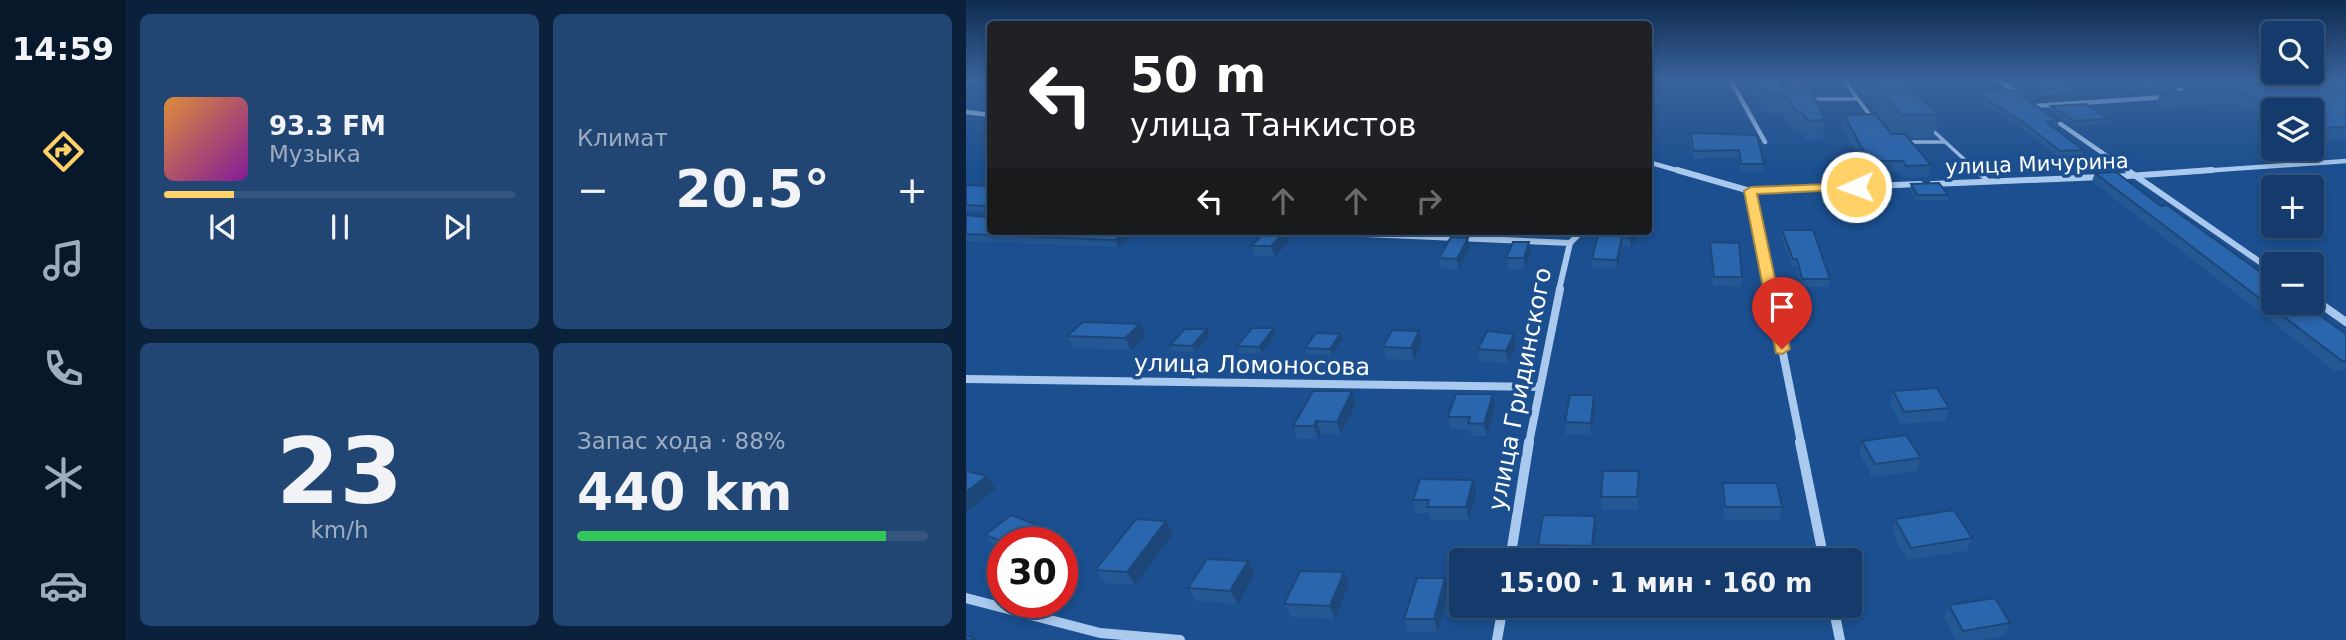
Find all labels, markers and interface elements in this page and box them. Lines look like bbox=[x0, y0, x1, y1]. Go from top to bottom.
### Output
map controls bbox=[2261, 21, 2324, 315]
button: search bbox=[2261, 21, 2324, 84]
text: 14:59 bbox=[12, 30, 114, 68]
text: 50 m bbox=[1130, 47, 1266, 104]
icon: left bbox=[1015, 49, 1106, 140]
button: layers bbox=[2261, 98, 2324, 161]
text: улица Танкистов bbox=[1130, 106, 1417, 144]
text: 93.3 FM bbox=[269, 111, 386, 141]
text: Климат bbox=[577, 125, 668, 151]
icon: directions bbox=[39, 127, 88, 176]
text: Музыка bbox=[269, 141, 361, 167]
street label: улица Мичурина bbox=[1945, 149, 2129, 179]
position arrow bbox=[1819, 150, 1893, 224]
text: 20.5° bbox=[675, 159, 830, 219]
text: − bbox=[577, 168, 609, 212]
text: + bbox=[896, 168, 928, 212]
button: + bbox=[2261, 175, 2324, 238]
icon: left bbox=[1191, 182, 1229, 220]
icon: ahead bbox=[1264, 182, 1302, 220]
icon: ahead bbox=[1337, 182, 1375, 220]
icon: right bbox=[1410, 182, 1448, 220]
icon: previous bbox=[204, 208, 242, 246]
icon: pause bbox=[321, 208, 359, 246]
icon: next bbox=[438, 208, 476, 246]
icon: music bbox=[39, 236, 88, 285]
button: − bbox=[2261, 252, 2324, 315]
street label: улица Гридинского bbox=[1483, 265, 1557, 513]
pin bbox=[1752, 277, 1812, 349]
icon: arrive bbox=[1763, 288, 1801, 326]
icon: phone bbox=[39, 344, 88, 393]
street label: улица Ломоносова bbox=[1134, 349, 1370, 381]
text: 23 bbox=[276, 419, 403, 524]
text: Запас хода · 88% bbox=[577, 428, 786, 454]
icon: climate bbox=[39, 453, 88, 502]
text: 440 km bbox=[577, 462, 792, 522]
text: km/h bbox=[310, 517, 369, 543]
speed limit sign: 30 bbox=[987, 527, 1078, 618]
icon: car bbox=[39, 561, 88, 610]
text: 15:00 · 1 мин · 160 m bbox=[1499, 568, 1812, 598]

